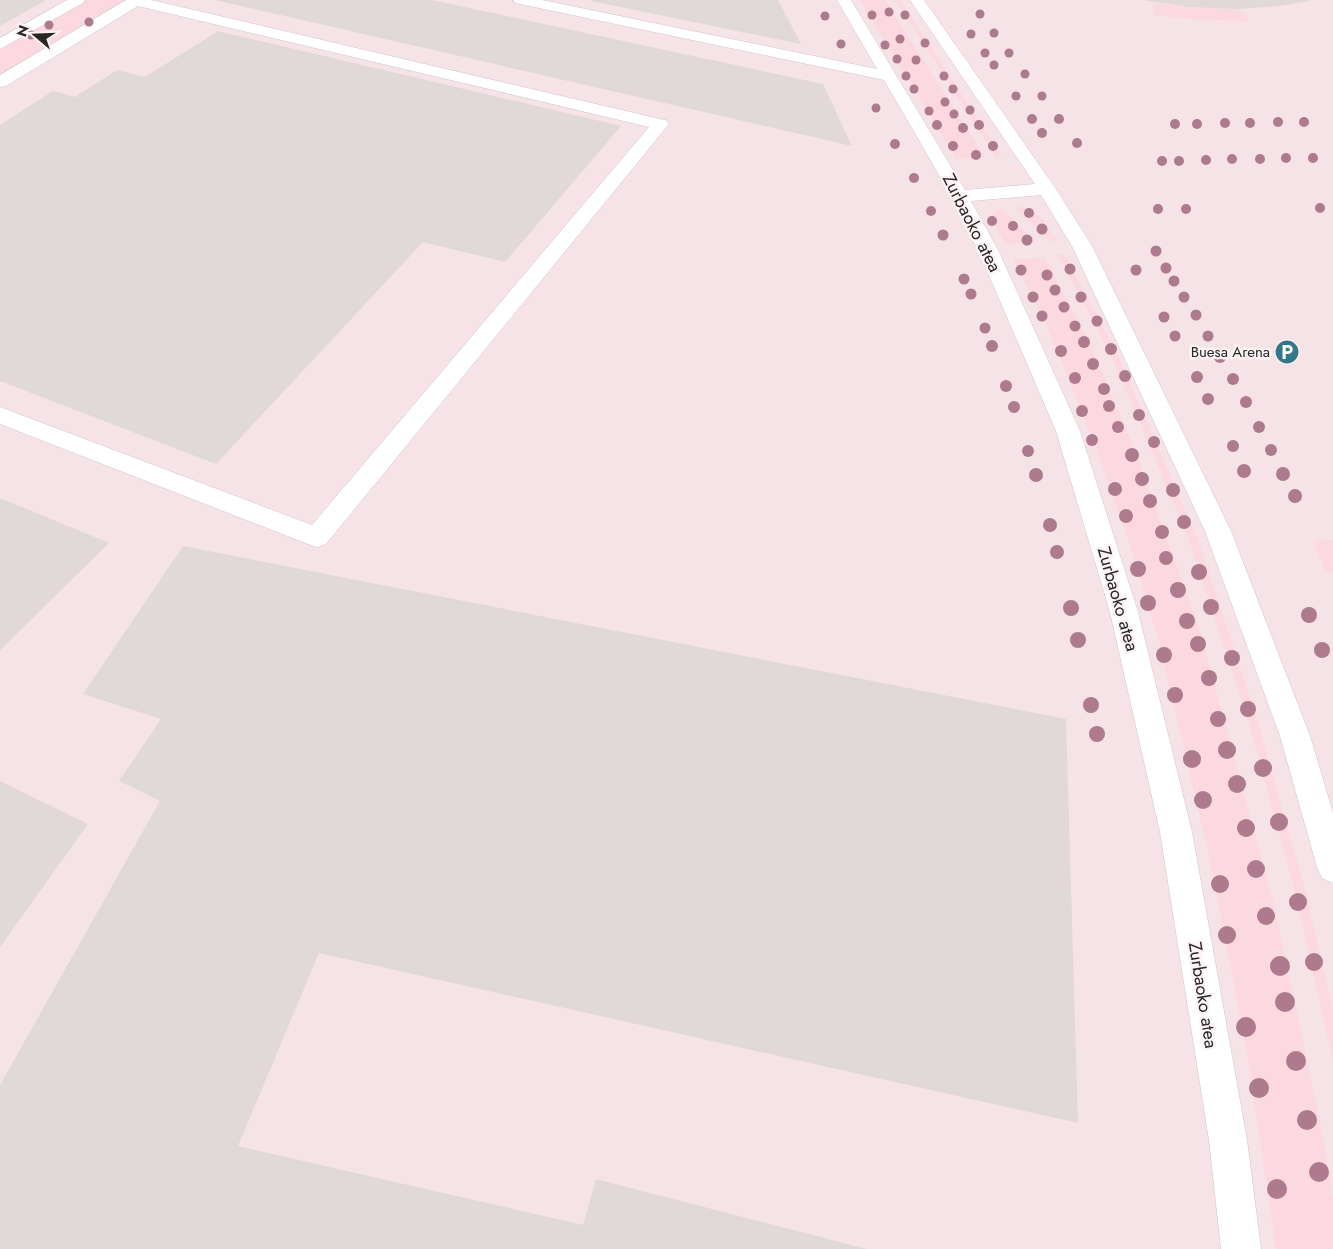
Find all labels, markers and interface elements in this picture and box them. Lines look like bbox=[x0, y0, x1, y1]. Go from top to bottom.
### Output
north arrow bbox=[10, 10, 60, 60]
text: N bbox=[11, 22, 34, 39]
street label: Zurbaoko atea bbox=[936, 169, 1008, 277]
parking icon: Buesa Arena bbox=[1274, 339, 1300, 365]
place label: Buesa Arena bbox=[1191, 341, 1270, 363]
street label: Zurbaoko atea bbox=[1091, 544, 1145, 654]
street label: Zurbaoko atea bbox=[1182, 940, 1224, 1050]

